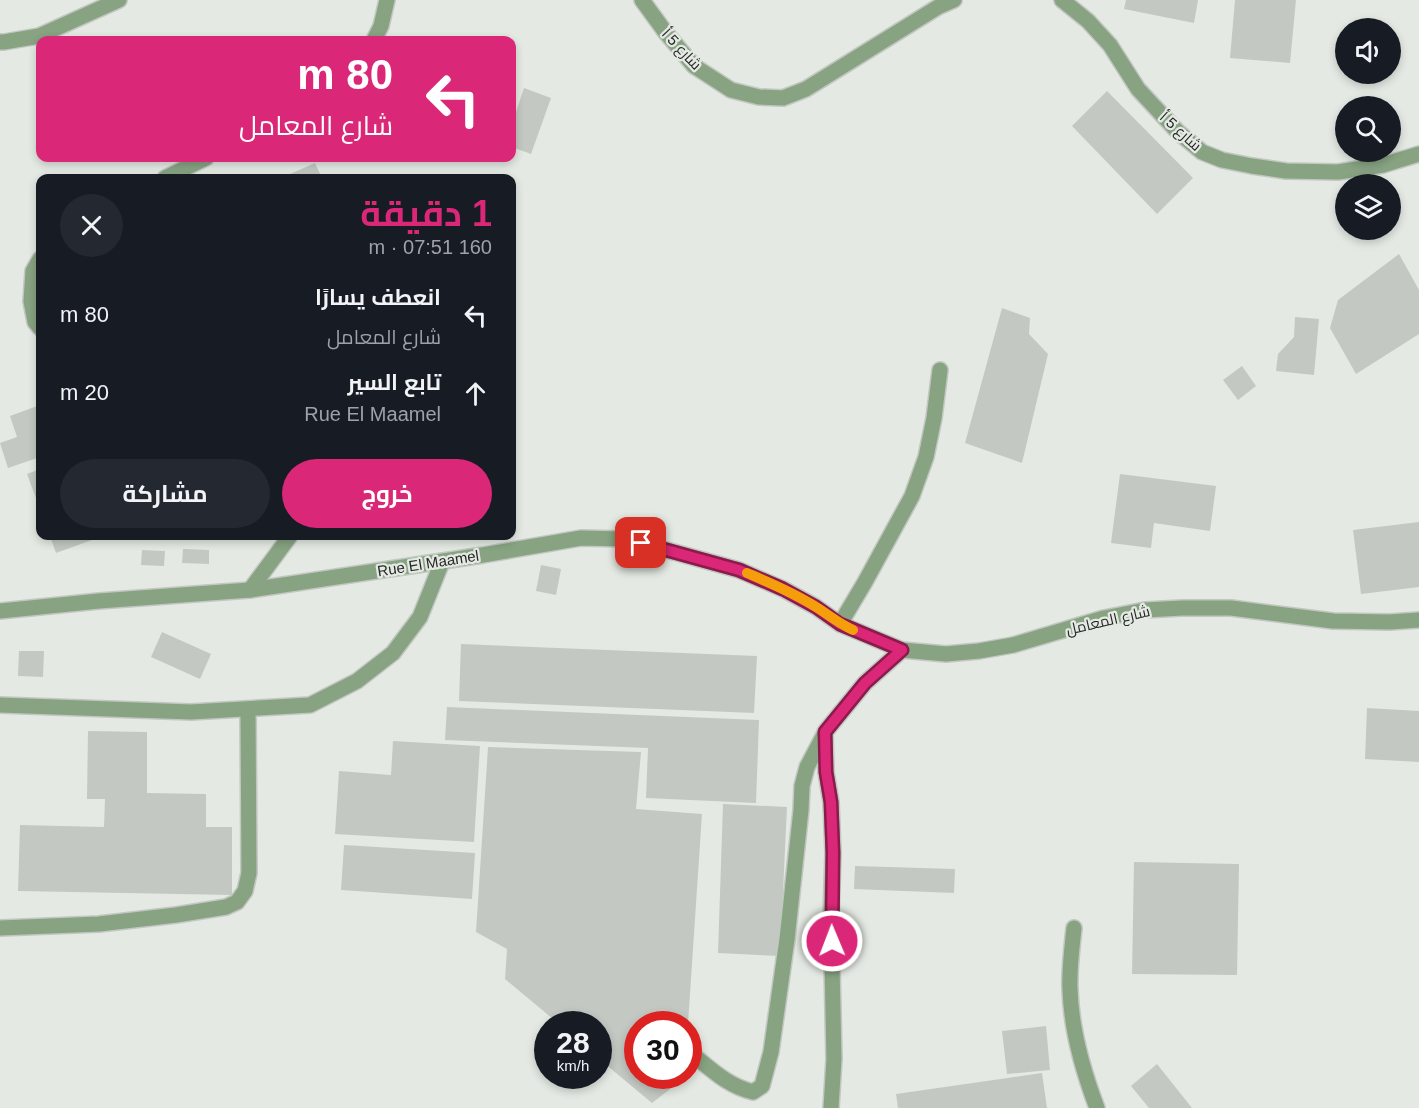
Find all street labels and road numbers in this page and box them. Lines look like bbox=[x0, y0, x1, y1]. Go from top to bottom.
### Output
street label: شارع 5 أ bbox=[657, 24, 706, 75]
street label: شارع 5 أ bbox=[1155, 107, 1206, 156]
street label: Rue El Maamel bbox=[376, 547, 480, 579]
street label: شارع المعامل bbox=[1064, 602, 1152, 641]

